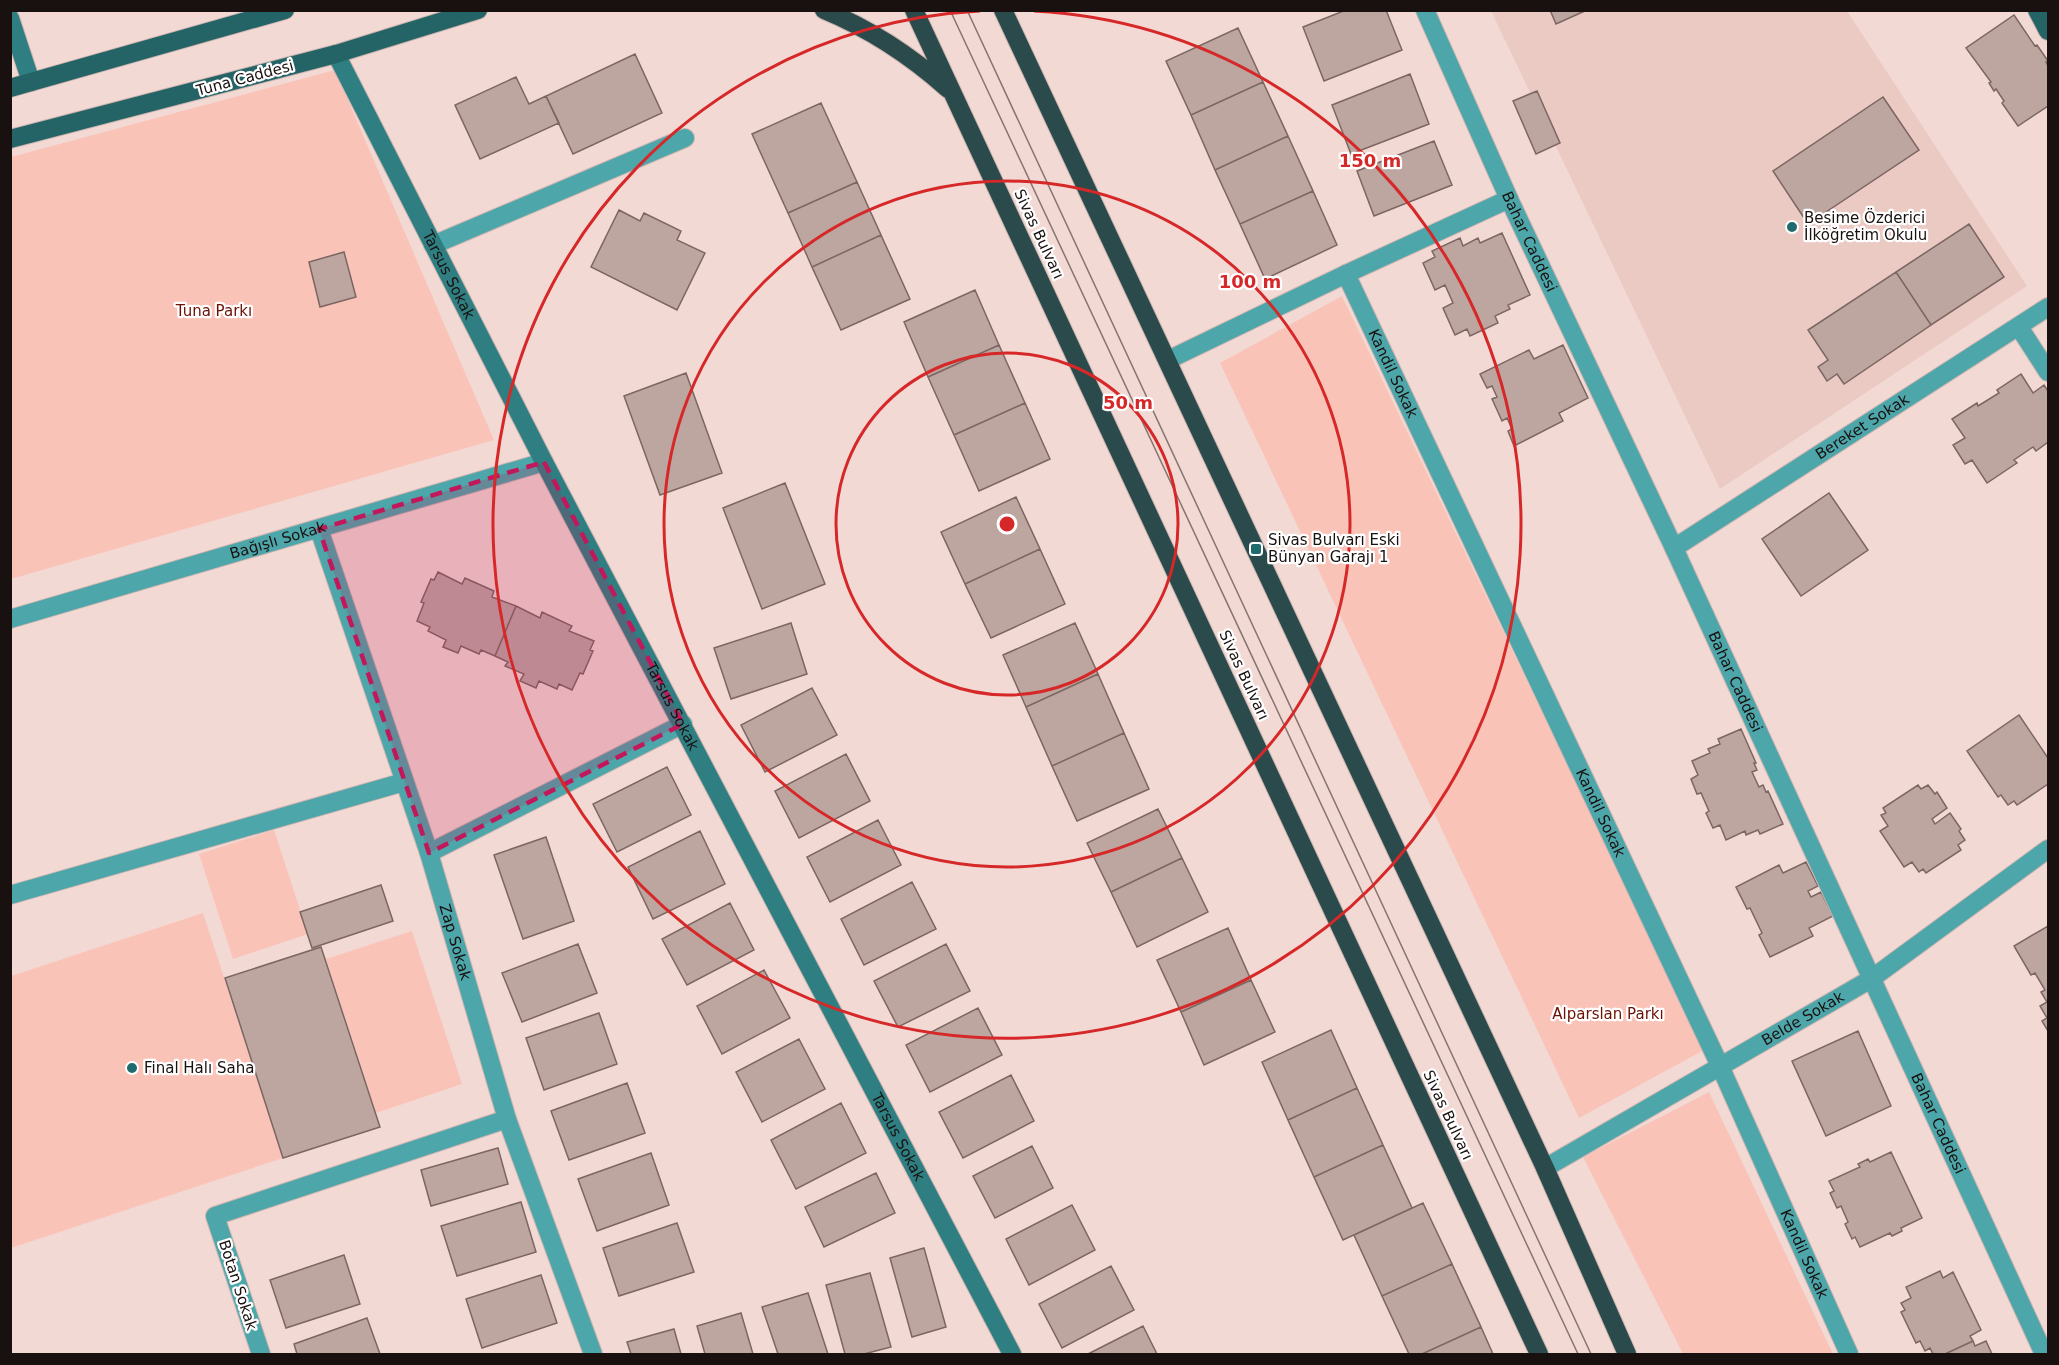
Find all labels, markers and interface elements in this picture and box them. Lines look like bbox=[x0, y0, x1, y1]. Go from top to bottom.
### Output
street label: Tuna Caddesi bbox=[194, 56, 296, 100]
text: 150 m bbox=[1339, 150, 1401, 171]
street label: Sivas Bulvarı bbox=[1010, 186, 1068, 282]
street label: Bahar Caddesi bbox=[1498, 189, 1561, 295]
place label: Besime Özderici İlköğretim Okulu bbox=[1804, 208, 1927, 244]
marker: Besime Özderici İlköğretim Okulu bbox=[1785, 220, 1799, 234]
street label: Tarsus Sokak bbox=[418, 227, 479, 323]
text: 100 m bbox=[1219, 271, 1281, 292]
park label: Tuna Parkı bbox=[175, 302, 252, 320]
street label: Kandil Sokak bbox=[1364, 326, 1422, 421]
street label: Bereket Sokak bbox=[1812, 390, 1913, 463]
text: 50 m bbox=[1103, 392, 1153, 413]
centre of rings bbox=[997, 514, 1017, 534]
street label: Bağışlı Sokak bbox=[228, 518, 328, 563]
place label: Sivas Bulvarı Eski Bünyan Garajı 1 bbox=[1268, 531, 1400, 566]
marker: Sivas Bulvarı Eski Bünyan Garajı 1 bbox=[1249, 542, 1263, 556]
street label: Sivas Bulvarı bbox=[1215, 627, 1273, 723]
street label: Bahar Caddesi bbox=[1704, 628, 1766, 735]
street label: Tarsus Sokak bbox=[641, 658, 703, 754]
street label: Kandil Sokak bbox=[1572, 766, 1629, 860]
street label: Zap Sokak bbox=[435, 902, 475, 983]
street label: Belde Sokak bbox=[1758, 987, 1848, 1049]
park label: Alparslan Parkı bbox=[1552, 1005, 1664, 1023]
place label: Final Halı Saha bbox=[144, 1059, 254, 1077]
marker: Final Halı Saha bbox=[125, 1061, 139, 1075]
street label: Sivas Bulvarı bbox=[1419, 1067, 1477, 1163]
street label: Bahar Caddesi bbox=[1907, 1070, 1969, 1177]
street label: Tarsus Sokak bbox=[867, 1089, 929, 1184]
street label: Kandil Sokak bbox=[1776, 1207, 1832, 1302]
street label: Botan Sokak bbox=[215, 1238, 261, 1333]

